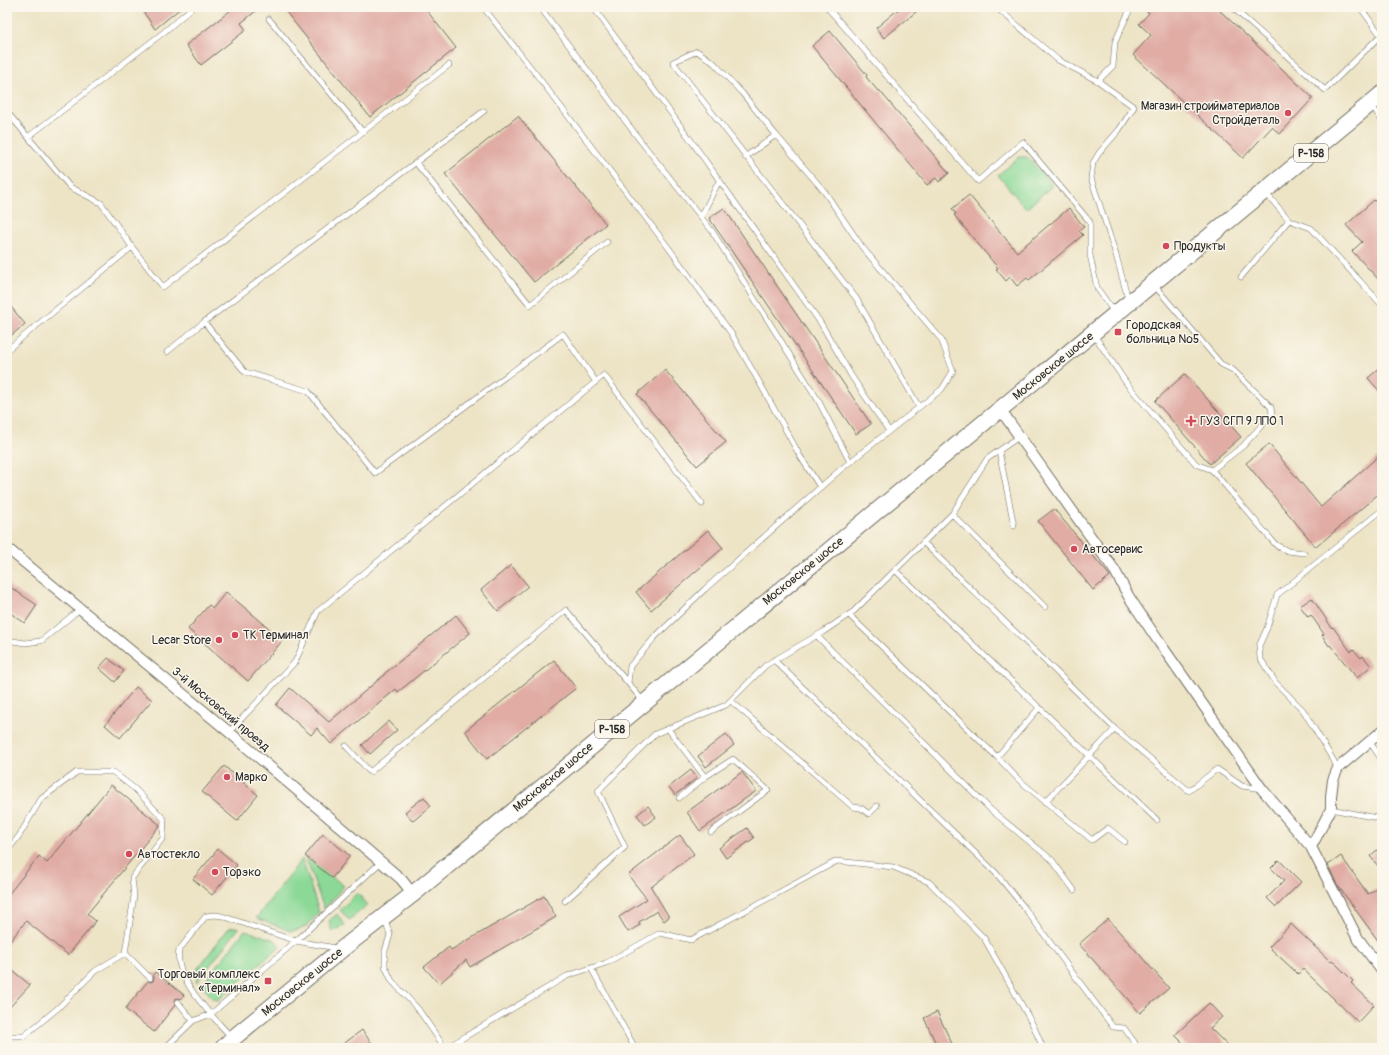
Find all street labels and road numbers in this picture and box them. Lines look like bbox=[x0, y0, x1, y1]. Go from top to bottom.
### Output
road number: Р-158 bbox=[1294, 144, 1328, 162]
street label: Московское шоссе bbox=[1010, 329, 1097, 404]
street label: Московское шоссе bbox=[760, 534, 847, 609]
street label: 3-й Московский проезд bbox=[169, 664, 273, 755]
road number: Р-158 bbox=[595, 720, 629, 738]
street label: Московское шоссе bbox=[510, 739, 597, 815]
street label: Московское шоссе bbox=[259, 945, 346, 1020]

